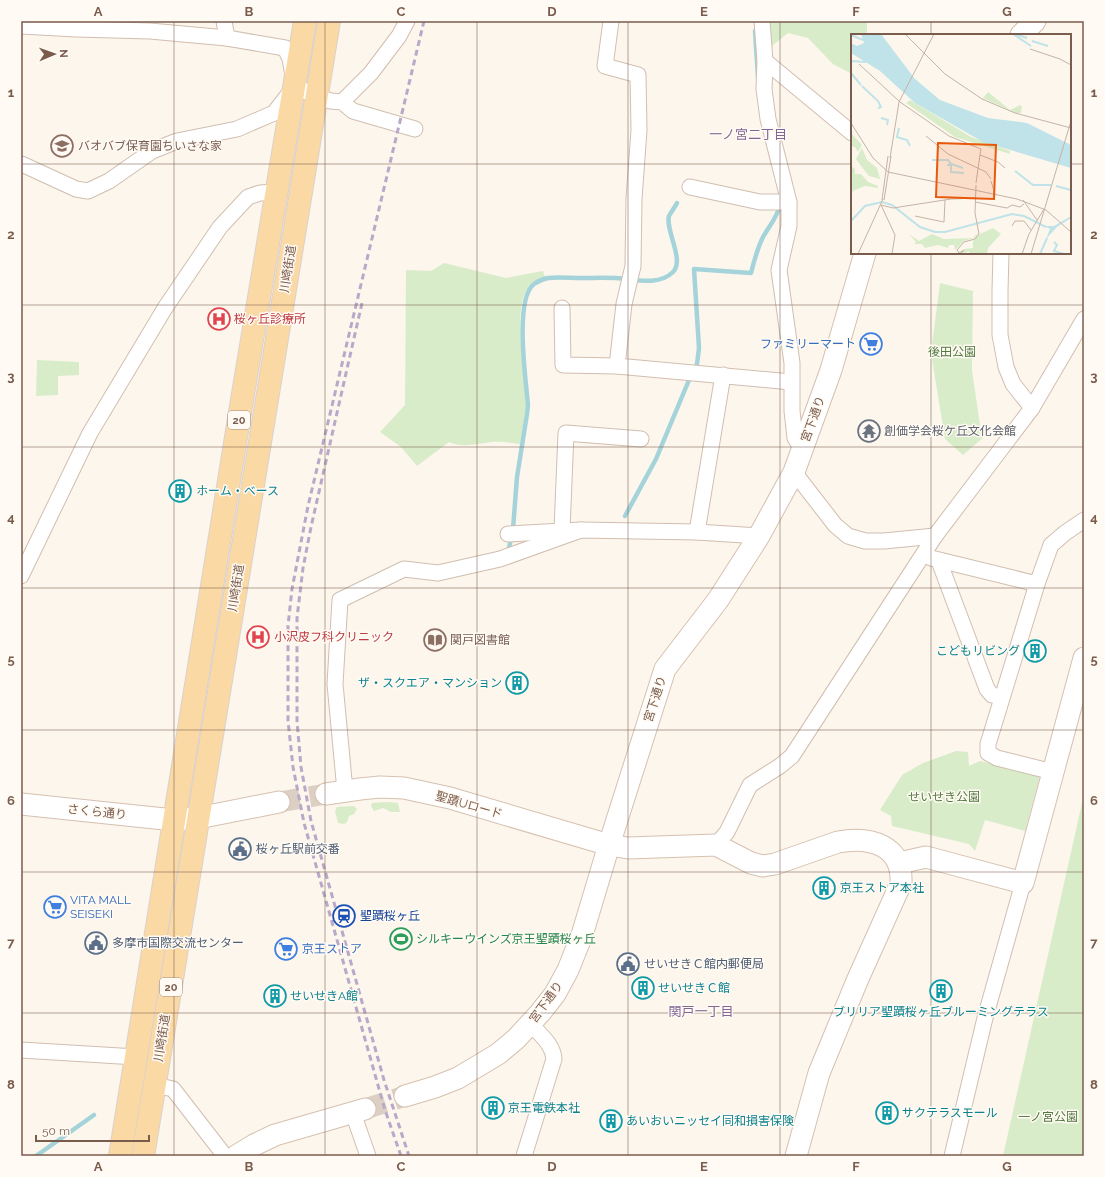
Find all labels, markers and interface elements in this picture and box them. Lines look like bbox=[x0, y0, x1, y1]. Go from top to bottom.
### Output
text: A bbox=[94, 4, 103, 19]
text: B bbox=[245, 4, 254, 19]
text: C bbox=[397, 4, 406, 19]
text: D bbox=[547, 4, 557, 19]
text: E bbox=[700, 4, 708, 19]
text: F bbox=[852, 4, 860, 19]
text: G bbox=[1002, 4, 1012, 19]
north arrow bbox=[34, 34, 74, 74]
inset map bbox=[851, 34, 1071, 254]
text: N bbox=[57, 49, 70, 58]
text: 1 bbox=[8, 85, 15, 100]
text: 1 bbox=[1091, 85, 1098, 100]
district label: 一ノ宮二丁目 bbox=[709, 127, 787, 142]
school or university icon: バオバブ保育園ちいさな家 bbox=[49, 133, 75, 159]
place label: バオバブ保育園ちいさな家 bbox=[78, 139, 222, 153]
text: 2 bbox=[7, 227, 15, 242]
text: 2 bbox=[1090, 227, 1098, 242]
street label: 川崎街道 bbox=[277, 244, 299, 294]
hospital icon: 桜ヶ丘診療所 bbox=[206, 306, 232, 332]
place label: 桜ヶ丘診療所 bbox=[234, 312, 306, 326]
supermarket icon: ファミリーマート bbox=[858, 331, 884, 357]
place label: ファミリーマート bbox=[760, 337, 856, 351]
park label: 後田公園 bbox=[928, 345, 976, 359]
text: 3 bbox=[7, 369, 15, 384]
text: 3 bbox=[1090, 369, 1098, 384]
street label: 宮下通り bbox=[798, 394, 828, 444]
road number: 20 bbox=[228, 411, 250, 429]
temple icon: 創価学会桜ケ丘文化会館 bbox=[856, 418, 882, 444]
place label: 創価学会桜ケ丘文化会館 bbox=[884, 424, 1016, 438]
building icon: ホーム・ベース bbox=[167, 478, 193, 504]
place label: ホーム・ベース bbox=[196, 484, 279, 498]
text: 4 bbox=[7, 510, 15, 525]
text: 4 bbox=[1090, 510, 1098, 525]
street label: 川崎街道 bbox=[225, 563, 247, 613]
hospital icon: 小沢皮フ科クリニック bbox=[245, 624, 271, 650]
library icon: 関戸図書館 bbox=[422, 627, 448, 653]
place label: 小沢皮フ科クリニック bbox=[274, 630, 394, 644]
place label: 関戸図書館 bbox=[450, 633, 510, 647]
building icon: こどもリビング bbox=[1022, 638, 1048, 664]
place label: こどもリビング bbox=[936, 644, 1020, 658]
text: 5 bbox=[7, 652, 15, 667]
text: 5 bbox=[1090, 652, 1098, 667]
building icon: ザ・スクエア・マンション bbox=[504, 670, 530, 696]
street label: 宮下通り bbox=[641, 674, 669, 724]
place label: ザ・スクエア・マンション bbox=[358, 676, 502, 690]
street label: 聖蹟Uロード bbox=[434, 789, 504, 821]
park label: せいせき公園 bbox=[908, 790, 980, 804]
text: 6 bbox=[7, 793, 15, 808]
text: 6 bbox=[1090, 793, 1098, 808]
street label: さくら通り bbox=[66, 802, 128, 822]
public building icon: 桜ヶ丘駅前交番 bbox=[227, 836, 253, 862]
place label: 桜ヶ丘駅前交番 bbox=[256, 842, 340, 856]
building icon: 京王ストア本社 bbox=[811, 875, 837, 901]
place label: 京王ストア本社 bbox=[840, 881, 924, 895]
place label: VITA MALL SEISEKI bbox=[70, 893, 131, 921]
supermarket icon: VITA MALL SEISEKI bbox=[42, 894, 68, 920]
station icon: 聖蹟桜ヶ丘 bbox=[331, 903, 357, 929]
place label: 聖蹟桜ヶ丘 bbox=[360, 909, 420, 923]
sports icon: シルキーウインズ京王聖蹟桜ヶ丘 bbox=[388, 926, 414, 952]
public building icon: 多摩市国際交流センター bbox=[83, 930, 109, 956]
place label: シルキーウインズ京王聖蹟桜ヶ丘 bbox=[416, 932, 596, 946]
text: 7 bbox=[7, 935, 15, 950]
text: 7 bbox=[1090, 935, 1098, 950]
place label: 多摩市国際交流センター bbox=[112, 936, 244, 950]
supermarket icon: 京王ストア bbox=[273, 936, 299, 962]
place label: 京王ストア bbox=[302, 942, 362, 956]
public building icon: せいせきＣ館内郵便局 bbox=[615, 951, 641, 977]
place label: せいせきＣ館内郵便局 bbox=[644, 957, 764, 971]
building icon: せいせきＣ館 bbox=[630, 975, 656, 1001]
road number: 20 bbox=[160, 978, 182, 996]
street label: 宮下通り bbox=[526, 978, 566, 1026]
building icon: ブリリア聖蹟桜ヶ丘ブルーミングテラス bbox=[928, 978, 954, 1004]
place label: せいせきＣ館 bbox=[658, 981, 730, 995]
building icon: せいせきA館 bbox=[262, 983, 288, 1009]
place label: せいせきA館 bbox=[290, 989, 358, 1003]
district label: 関戸一丁目 bbox=[668, 1004, 734, 1019]
place label: ブリリア聖蹟桜ヶ丘ブルーミングテラス bbox=[833, 1005, 1049, 1019]
street label: 川崎街道 bbox=[151, 1013, 173, 1063]
text: 8 bbox=[7, 1077, 15, 1092]
text: 8 bbox=[1090, 1077, 1098, 1092]
building icon: 京王電鉄本社 bbox=[480, 1095, 506, 1121]
building icon: サクテラスモール bbox=[874, 1100, 900, 1126]
place label: 京王電鉄本社 bbox=[508, 1101, 580, 1115]
place label: サクテラスモール bbox=[902, 1106, 998, 1120]
building icon: あいおいニッセイ同和損害保険 bbox=[598, 1108, 624, 1134]
park label: 一ノ宮公園 bbox=[1018, 1110, 1078, 1124]
place label: あいおいニッセイ同和損害保険 bbox=[626, 1114, 794, 1128]
scale bar bbox=[36, 1117, 149, 1143]
text: 50 m bbox=[42, 1124, 70, 1138]
text: A bbox=[94, 1159, 103, 1174]
text: B bbox=[245, 1159, 254, 1174]
text: C bbox=[397, 1159, 406, 1174]
text: D bbox=[547, 1159, 557, 1174]
text: E bbox=[700, 1159, 708, 1174]
text: F bbox=[852, 1159, 860, 1174]
text: G bbox=[1002, 1159, 1012, 1174]

